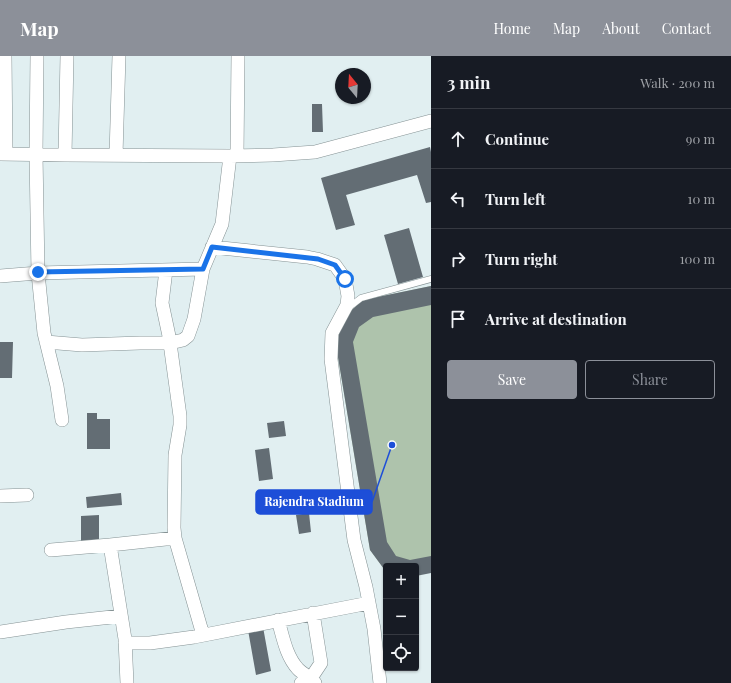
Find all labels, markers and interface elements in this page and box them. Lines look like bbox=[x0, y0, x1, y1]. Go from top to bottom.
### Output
text: Map bbox=[20, 15, 59, 41]
text: Home bbox=[493, 19, 531, 38]
text: Map bbox=[553, 19, 580, 38]
text: About bbox=[602, 19, 640, 38]
text: Contact bbox=[662, 19, 711, 38]
north arrow bbox=[335, 68, 371, 104]
text: 3 min bbox=[447, 71, 490, 93]
text: Walk · 200 m bbox=[640, 74, 715, 91]
icon: ahead bbox=[447, 128, 469, 150]
text: Continue bbox=[485, 129, 549, 149]
text: 90 m bbox=[686, 130, 715, 147]
icon: left bbox=[447, 188, 469, 210]
text: Turn left bbox=[485, 189, 546, 209]
text: 10 m bbox=[688, 190, 715, 207]
icon: right bbox=[447, 248, 469, 270]
text: Turn right bbox=[485, 249, 558, 269]
text: 100 m bbox=[680, 250, 715, 267]
route end bbox=[29, 263, 47, 281]
route start bbox=[336, 270, 354, 288]
icon: arrive bbox=[447, 308, 469, 330]
text: Arrive at destination bbox=[485, 309, 627, 329]
button: Save bbox=[447, 360, 577, 399]
button: Share bbox=[585, 360, 715, 399]
callout: Rajendra Stadium bbox=[256, 490, 372, 514]
text: Rajendra Stadium bbox=[264, 493, 364, 509]
map controls bbox=[383, 563, 419, 671]
button: + bbox=[383, 563, 419, 599]
button: − bbox=[383, 599, 419, 635]
button: locate bbox=[383, 635, 419, 671]

